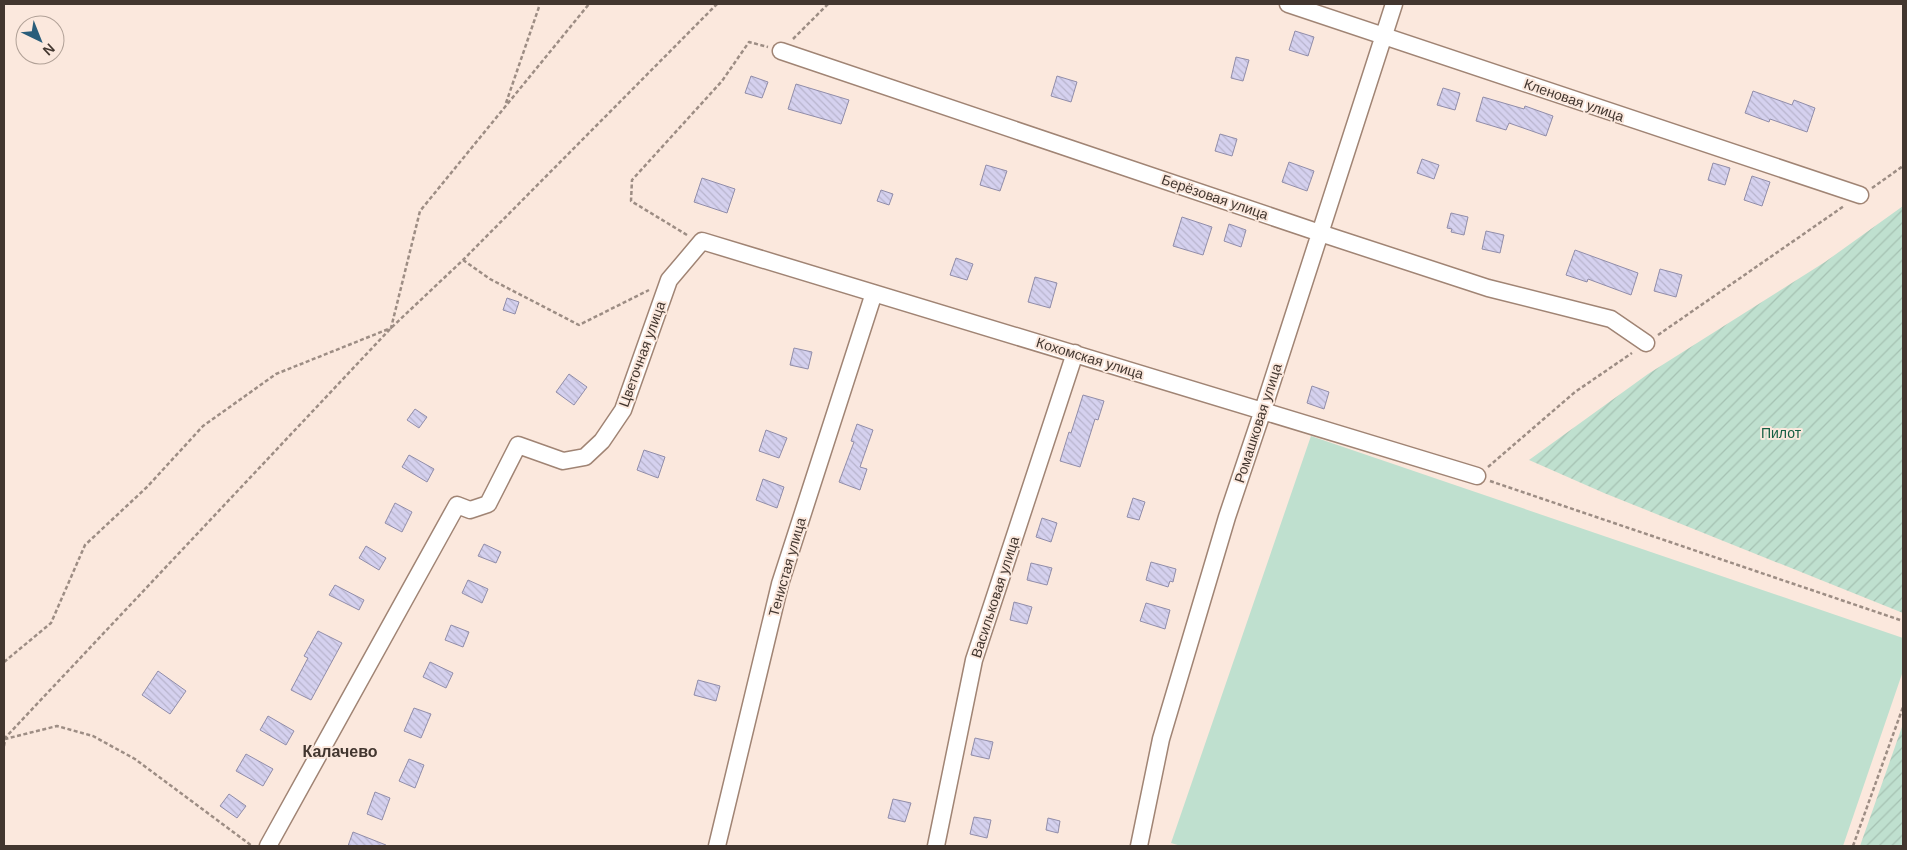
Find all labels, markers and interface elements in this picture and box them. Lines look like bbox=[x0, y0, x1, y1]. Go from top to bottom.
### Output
north arrow bbox=[15, 15, 65, 65]
text: N bbox=[40, 40, 58, 59]
street label: Кленовая улица bbox=[1522, 75, 1626, 125]
street label: Берёзовая улица bbox=[1160, 171, 1271, 223]
street label: Цветочная улица bbox=[615, 299, 669, 409]
street label: Кохомская улица bbox=[1034, 334, 1146, 382]
street label: Ромашковая улица bbox=[1231, 361, 1285, 485]
park label: Пилот bbox=[1761, 425, 1802, 441]
street label: Тенистая улица bbox=[765, 516, 809, 618]
street label: Васильковая улица bbox=[968, 534, 1022, 660]
district label: Калачево bbox=[302, 743, 378, 760]

